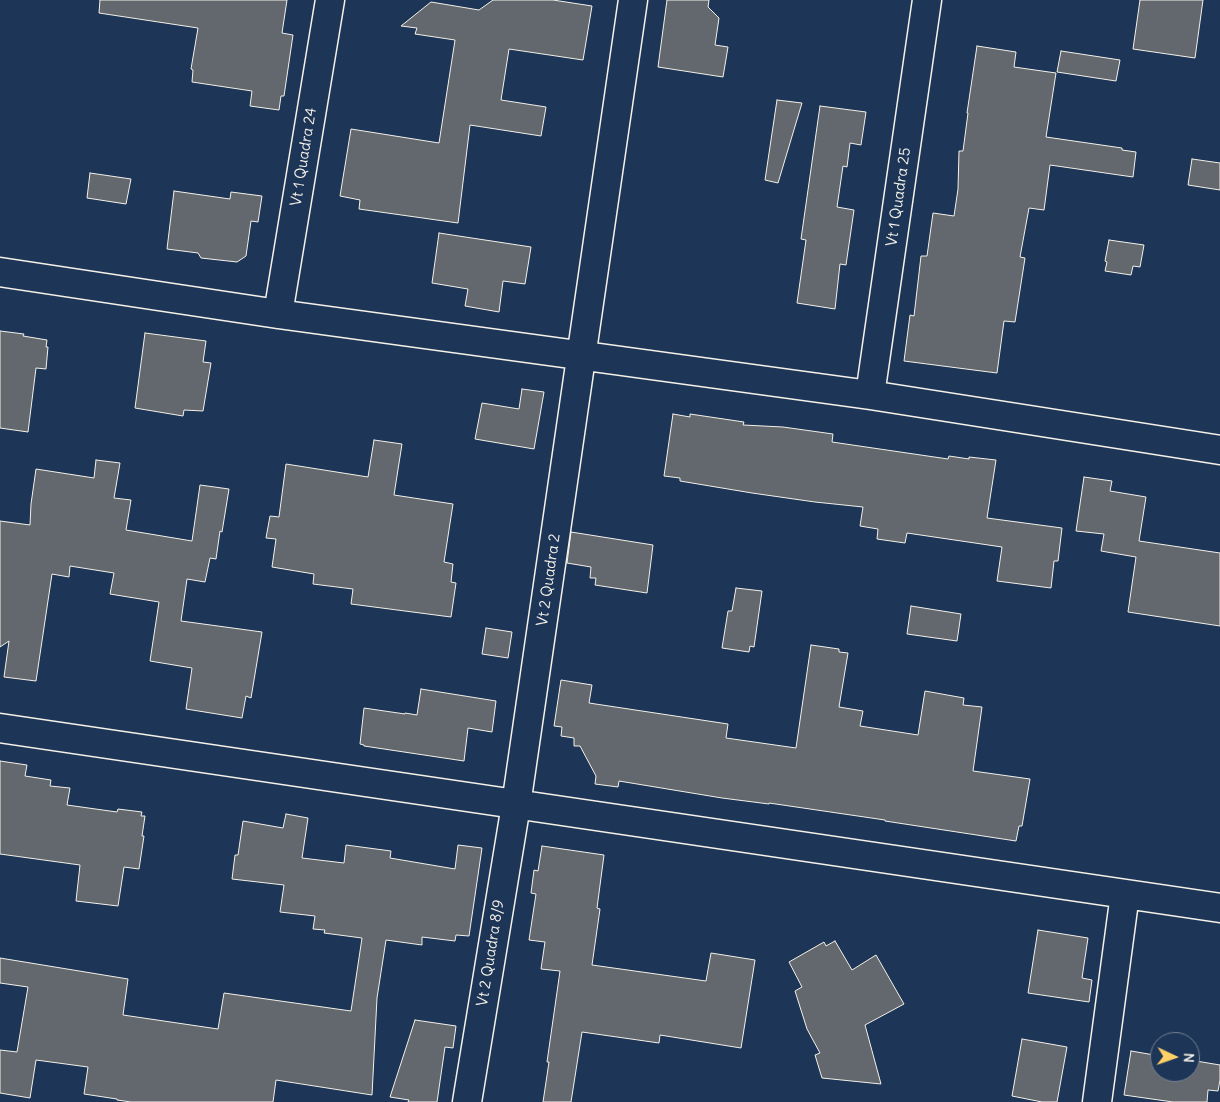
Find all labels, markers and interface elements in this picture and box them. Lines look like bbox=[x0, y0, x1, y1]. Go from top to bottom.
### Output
street label: Vt 1 Quadra 24 bbox=[287, 106, 321, 208]
street label: Vt 1 Quadra 25 bbox=[883, 146, 915, 248]
street label: Vt 2 Quadra 2 bbox=[534, 533, 564, 627]
street label: Vt 2 Quadra 8/9 bbox=[474, 898, 508, 1008]
north arrow bbox=[1150, 1032, 1200, 1082]
text: N bbox=[1180, 1052, 1198, 1063]

